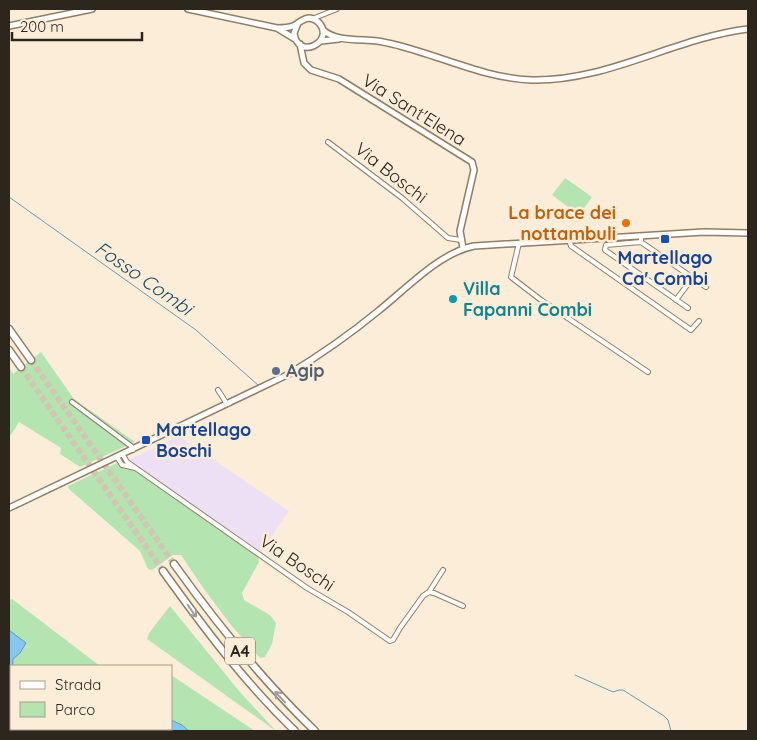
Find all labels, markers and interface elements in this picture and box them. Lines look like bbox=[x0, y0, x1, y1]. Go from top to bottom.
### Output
scale bar bbox=[12, 10, 142, 42]
text: 200 m bbox=[20, 17, 64, 36]
street label: Via Sant'Elena bbox=[358, 68, 471, 151]
street label: Via Boschi bbox=[350, 137, 432, 208]
place label: La brace dei nottambuli bbox=[508, 201, 616, 245]
marker: La brace dei nottambuli bbox=[620, 217, 632, 229]
marker: Martellago Ca' Combi bbox=[659, 233, 671, 245]
water label: Fosso Combi bbox=[91, 236, 199, 321]
place label: Martellago Ca' Combi bbox=[617, 246, 713, 290]
place label: Villa Fapanni Combi bbox=[463, 277, 592, 321]
marker: Villa Fapanni Combi bbox=[447, 293, 459, 305]
place label: Agip bbox=[286, 359, 325, 382]
marker: Agip bbox=[270, 365, 282, 377]
place label: Martellago Boschi bbox=[156, 418, 251, 462]
marker: Martellago Boschi bbox=[140, 434, 152, 446]
street label: Via Boschi bbox=[255, 529, 339, 596]
one-way arrow bbox=[186, 604, 197, 617]
road number: A4 bbox=[225, 637, 255, 664]
legend bbox=[10, 665, 172, 730]
text: Strada bbox=[55, 675, 101, 694]
one-way arrow bbox=[274, 690, 286, 703]
text: Parco bbox=[55, 700, 95, 719]

